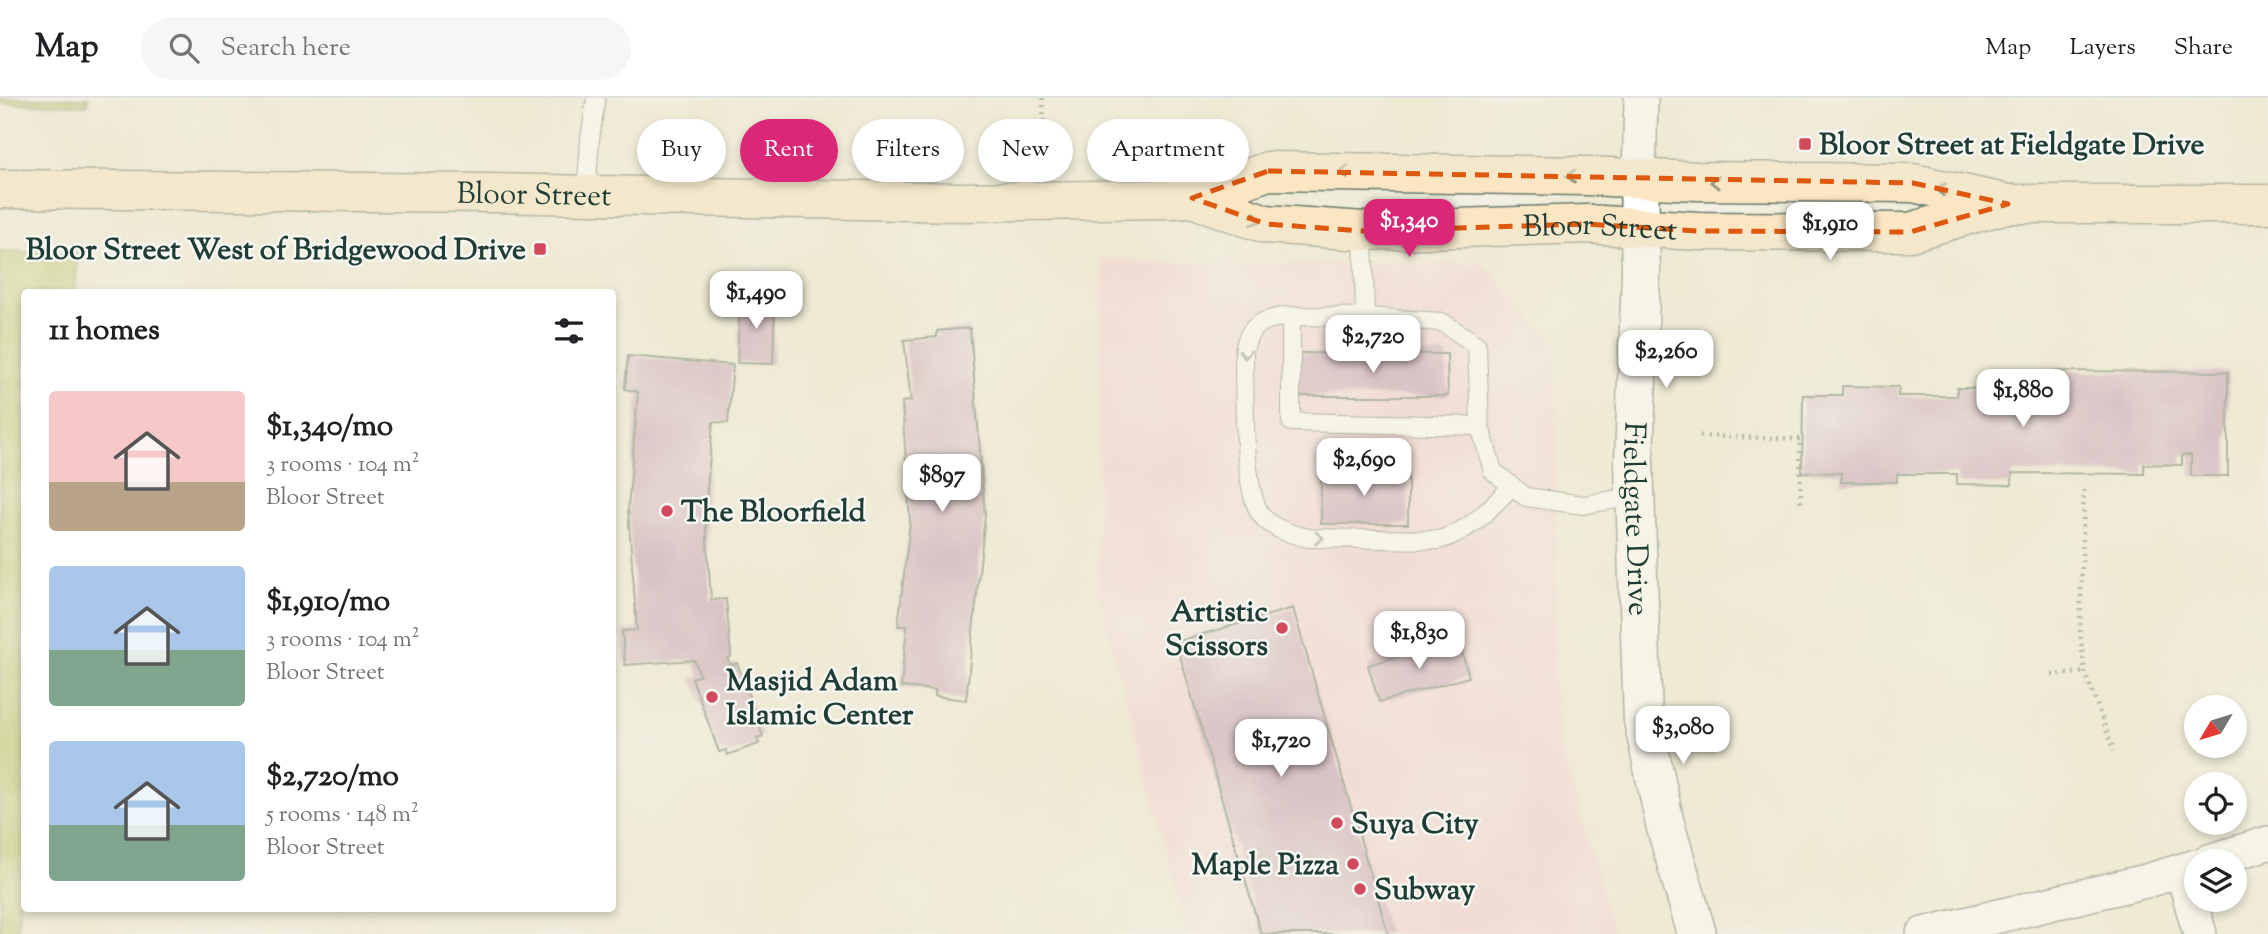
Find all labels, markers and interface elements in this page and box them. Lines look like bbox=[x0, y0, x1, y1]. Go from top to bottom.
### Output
search box bbox=[141, 17, 631, 80]
text: Map bbox=[35, 24, 99, 72]
icon: search bbox=[165, 29, 203, 67]
text: Search here bbox=[221, 30, 351, 67]
text: Map bbox=[1985, 31, 2031, 65]
text: Layers bbox=[2069, 31, 2136, 65]
text: Share bbox=[2174, 31, 2233, 65]
chip: Buy bbox=[637, 119, 726, 182]
chip: Rent bbox=[740, 119, 838, 182]
chip: Filters bbox=[852, 119, 964, 182]
chip: New bbox=[978, 119, 1073, 182]
chip: Apartment bbox=[1087, 119, 1249, 182]
place label: Bloor Street at Fieldgate Drive bbox=[1819, 125, 2204, 168]
marker: Bloor Street at Fieldgate Drive bbox=[1797, 136, 1813, 152]
one-way arrow bbox=[1338, 164, 1349, 180]
one-way arrow bbox=[1565, 168, 1576, 184]
street label: Bloor Street bbox=[456, 174, 612, 219]
one-way arrow bbox=[1709, 174, 1720, 189]
one-way arrow bbox=[1935, 183, 1947, 198]
pin: $1,340 bbox=[1352, 200, 1466, 259]
pin: $1,910 bbox=[1773, 202, 1887, 262]
text: $1,340 bbox=[1380, 205, 1438, 238]
street label: Bloor Street bbox=[1522, 205, 1679, 254]
text: $1,910 bbox=[1802, 208, 1858, 241]
one-way arrow bbox=[1250, 212, 1262, 226]
place label: Bloor Street West of Bridgewood Drive bbox=[26, 230, 526, 273]
marker: Bloor Street West of Bridgewood Drive bbox=[532, 241, 548, 257]
pin: $1,490 bbox=[699, 272, 813, 331]
text: $1,490 bbox=[726, 277, 786, 310]
text: 11 homes bbox=[49, 310, 160, 353]
icon: filters bbox=[550, 312, 588, 350]
pin: $2,720 bbox=[1316, 316, 1430, 375]
text: $2,720 bbox=[1342, 321, 1405, 354]
pin: $2,260 bbox=[1609, 330, 1723, 390]
text: $2,260 bbox=[1634, 336, 1698, 369]
one-way arrow bbox=[1237, 349, 1253, 360]
pin: $1,880 bbox=[1966, 370, 2080, 429]
text: $1,880 bbox=[1993, 375, 2054, 408]
text: $1,340/mo bbox=[266, 406, 393, 449]
icon: home bbox=[105, 419, 189, 503]
street label: Fieldgate Drive bbox=[1610, 421, 1658, 617]
pin: $2,690 bbox=[1307, 438, 1421, 498]
text: $2,690 bbox=[1332, 444, 1396, 477]
text: 3 rooms · 104 m² bbox=[266, 449, 420, 482]
pin: $897 bbox=[901, 454, 983, 514]
text: $897 bbox=[919, 460, 965, 493]
text: Bloor Street bbox=[266, 482, 385, 515]
place label: The Bloorfield bbox=[681, 492, 866, 535]
marker: The Bloorfield bbox=[659, 503, 675, 519]
one-way arrow bbox=[1314, 530, 1325, 545]
text: $1,910/mo bbox=[266, 581, 390, 624]
place label: Artistic Scissors bbox=[1165, 592, 1268, 669]
icon: home bbox=[105, 594, 189, 678]
pin: $1,830 bbox=[1362, 612, 1476, 671]
text: $1,830 bbox=[1390, 617, 1448, 650]
marker: Artistic Scissors bbox=[1274, 620, 1290, 636]
text: 3 rooms · 104 m² bbox=[266, 624, 420, 657]
text: Bloor Street bbox=[266, 657, 385, 690]
place label: Masjid Adam Islamic Center bbox=[726, 661, 914, 738]
marker: Masjid Adam Islamic Center bbox=[704, 689, 720, 705]
north arrow bbox=[2184, 695, 2247, 758]
map controls bbox=[2184, 695, 2247, 912]
pin: $3,080 bbox=[1626, 706, 1740, 766]
text: $3,080 bbox=[1652, 712, 1714, 745]
pin: $1,720 bbox=[1224, 720, 1338, 779]
text: $1,720 bbox=[1251, 725, 1311, 758]
text: $2,720/mo bbox=[266, 756, 399, 799]
icon: home bbox=[105, 769, 189, 853]
button: locate bbox=[2184, 772, 2247, 835]
text: 5 rooms · 148 m² bbox=[266, 799, 419, 832]
place label: Suya City bbox=[1351, 804, 1479, 847]
marker: Suya City bbox=[1329, 815, 1345, 831]
text: Bloor Street bbox=[266, 832, 385, 865]
place label: Maple Pizza bbox=[1191, 845, 1339, 888]
button: layers bbox=[2184, 849, 2247, 912]
marker: Maple Pizza bbox=[1345, 856, 1361, 872]
place label: Subway bbox=[1374, 870, 1475, 913]
marker: Subway bbox=[1352, 881, 1368, 897]

